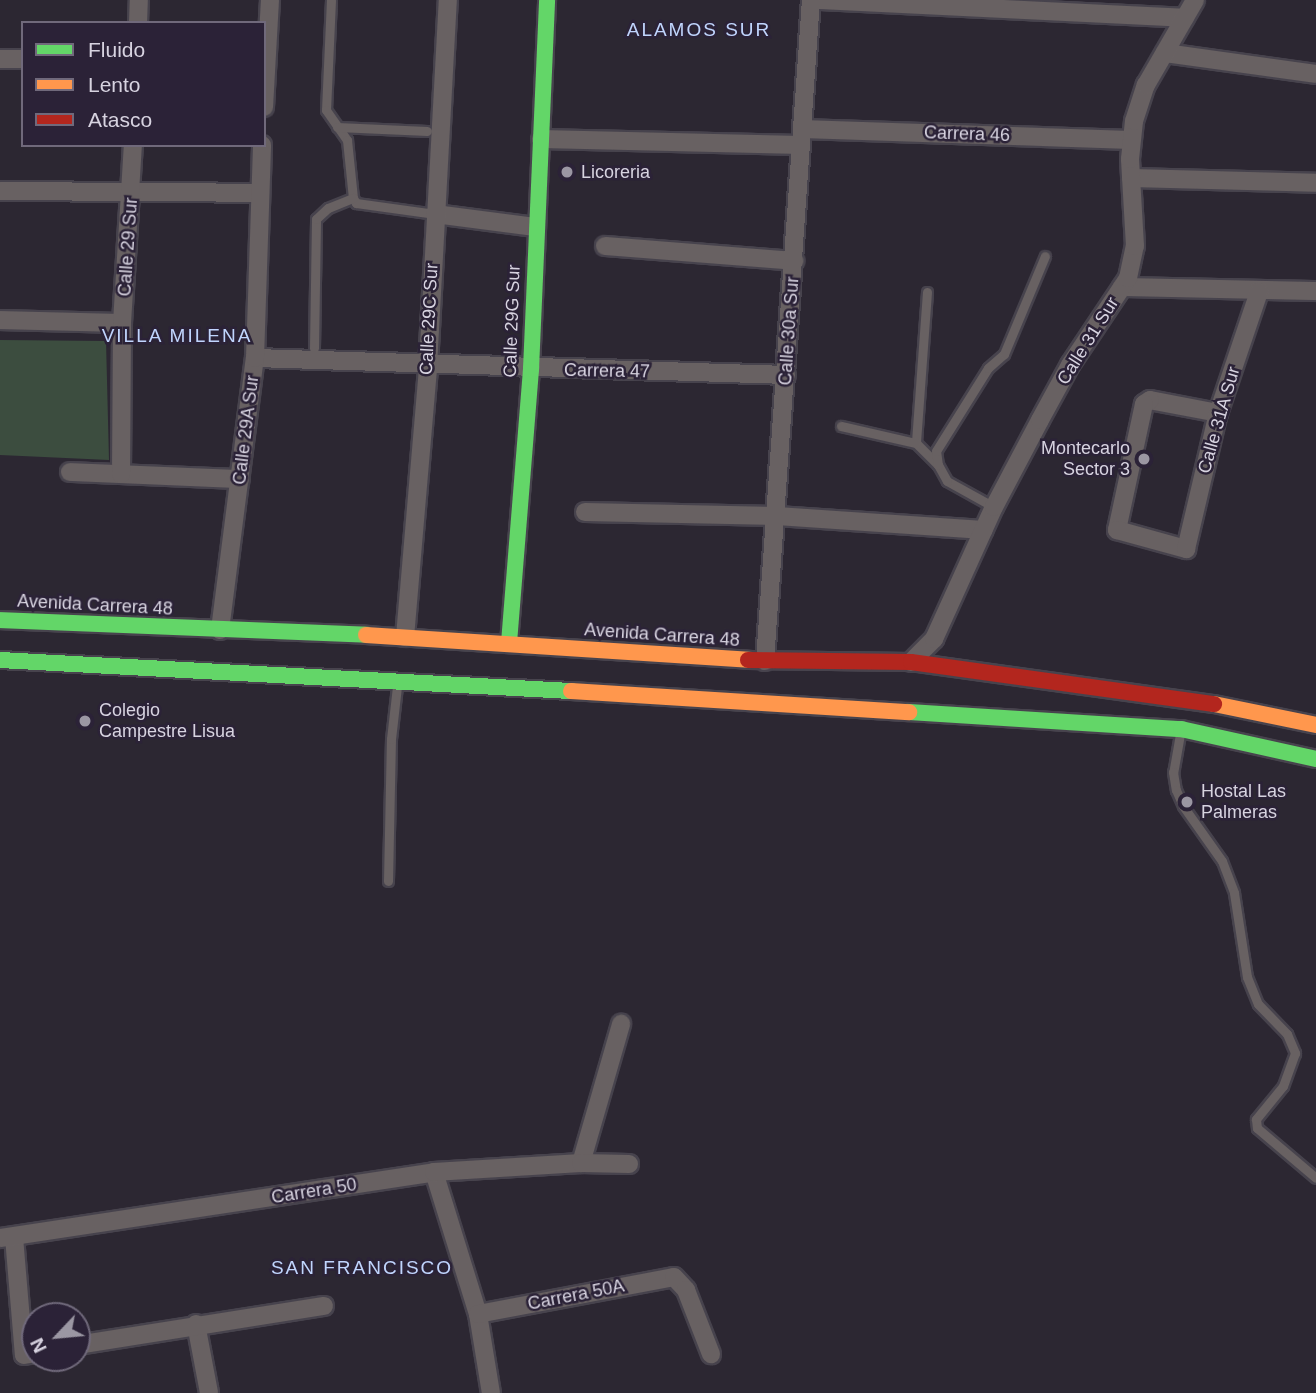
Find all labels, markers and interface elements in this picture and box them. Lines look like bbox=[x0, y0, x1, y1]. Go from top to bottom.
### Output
district label: ALAMOS SUR bbox=[628, 19, 770, 41]
legend bbox=[21, 21, 266, 147]
text: Fluido bbox=[88, 38, 145, 61]
text: Lento bbox=[88, 73, 141, 96]
text: Atasco bbox=[88, 108, 152, 131]
street label: Carrera 46 bbox=[924, 122, 1010, 146]
place label: Licoreria bbox=[581, 161, 650, 183]
marker: Licoreria bbox=[559, 164, 575, 180]
street label: Calle 29 Sur bbox=[114, 197, 142, 297]
street label: Calle 29C Sur bbox=[415, 262, 443, 376]
street label: Calle 29G Sur bbox=[499, 264, 525, 378]
street label: Calle 30a Sur bbox=[774, 276, 804, 386]
street label: Calle 31 Sur bbox=[1053, 293, 1123, 389]
district label: VILLA MILENA bbox=[103, 325, 251, 347]
street label: Carrera 47 bbox=[564, 359, 650, 383]
street label: Calle 31A Sur bbox=[1193, 364, 1245, 476]
street label: Calle 29A Sur bbox=[229, 374, 263, 486]
place label: Montecarlo Sector 3 bbox=[1041, 438, 1130, 480]
marker: Montecarlo Sector 3 bbox=[1136, 451, 1152, 467]
street label: Avenida Carrera 48 bbox=[17, 590, 173, 620]
street label: Avenida Carrera 48 bbox=[584, 619, 740, 651]
place label: Colegio Campestre Lisua bbox=[99, 700, 235, 742]
marker: Colegio Campestre Lisua bbox=[77, 713, 93, 729]
place label: Hostal Las Palmeras bbox=[1201, 781, 1286, 824]
marker: Hostal Las Palmeras bbox=[1179, 794, 1195, 810]
street label: Carrera 50 bbox=[270, 1174, 358, 1208]
district label: SAN FRANCISCO bbox=[273, 1257, 451, 1279]
street label: Carrera 50A bbox=[526, 1275, 626, 1315]
north arrow bbox=[21, 1302, 91, 1372]
text: N bbox=[26, 1335, 51, 1356]

